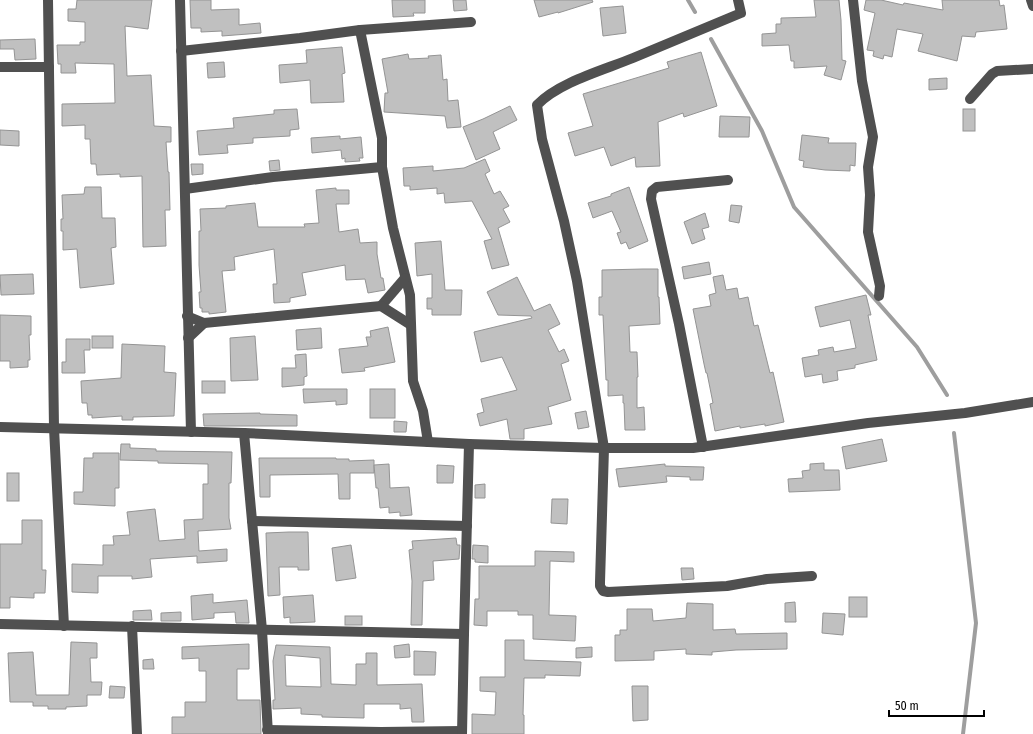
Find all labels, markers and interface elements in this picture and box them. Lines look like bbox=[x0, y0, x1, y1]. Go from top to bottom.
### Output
scale bar bbox=[889, 692, 984, 718]
text: 50 m bbox=[895, 699, 919, 713]

